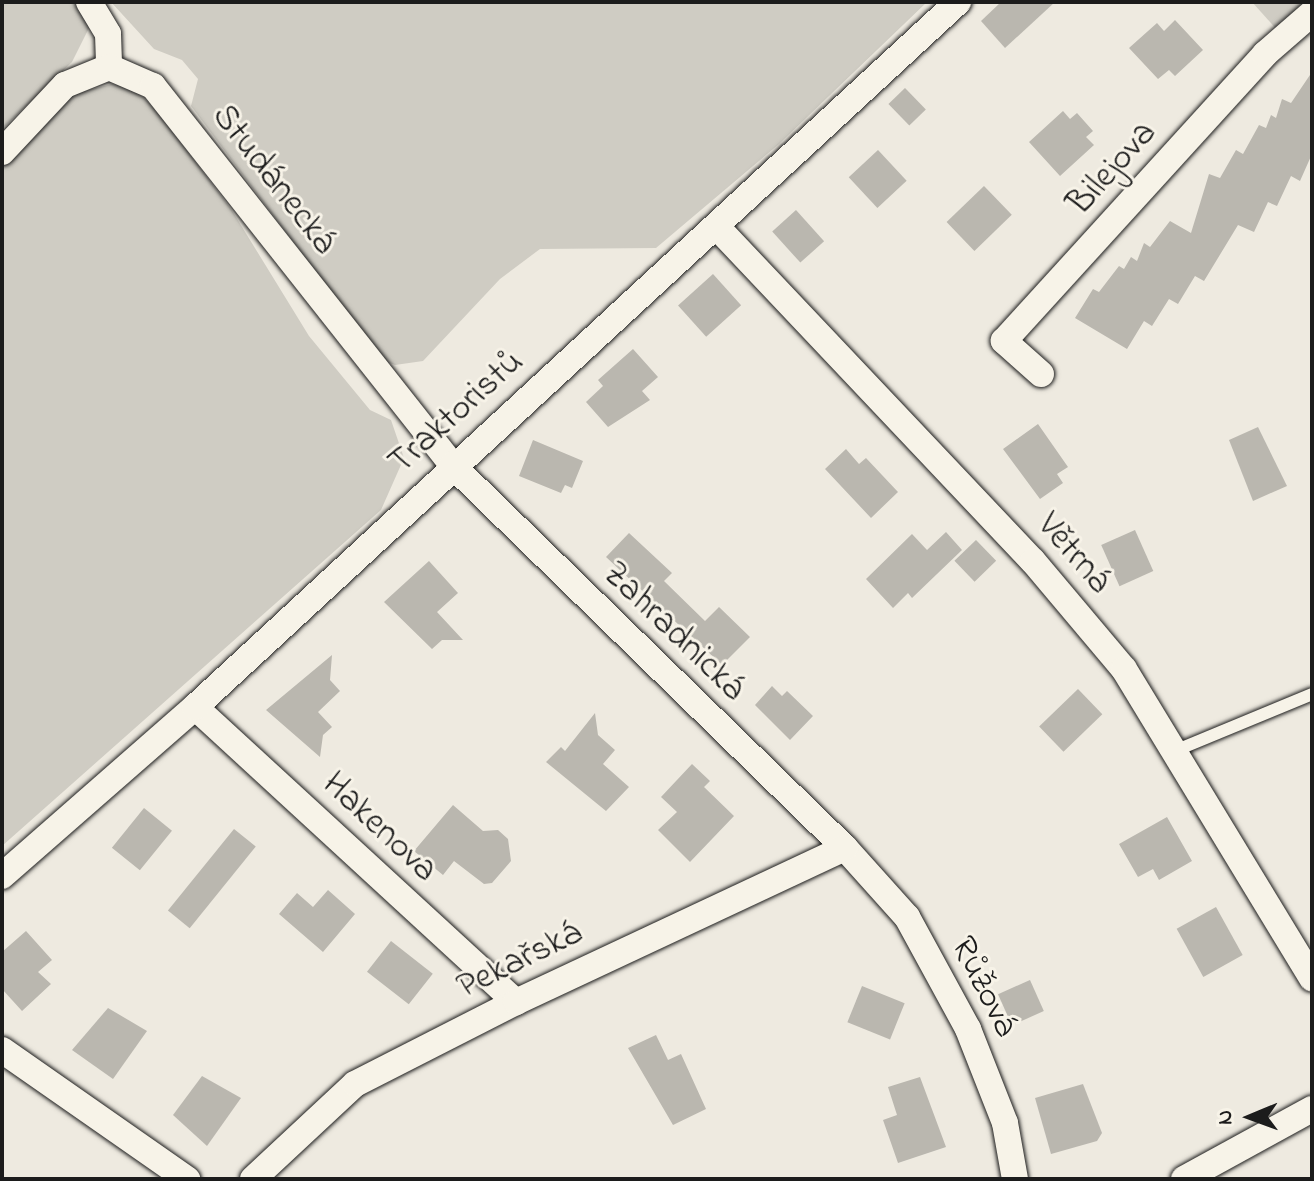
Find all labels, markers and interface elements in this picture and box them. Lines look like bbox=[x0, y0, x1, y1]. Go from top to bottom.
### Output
street label: Studánecká bbox=[201, 97, 345, 263]
street label: Bilejova bbox=[1059, 113, 1167, 225]
street label: Traktoristů bbox=[381, 341, 533, 485]
street label: Větrná bbox=[1026, 505, 1120, 603]
street label: Zahradnická bbox=[593, 553, 753, 711]
street label: Hakenova bbox=[312, 764, 446, 892]
street label: Pekařská bbox=[451, 912, 589, 1010]
street label: Růžová bbox=[940, 930, 1026, 1044]
north arrow bbox=[1210, 1077, 1290, 1157]
text: N bbox=[1210, 1110, 1242, 1125]

